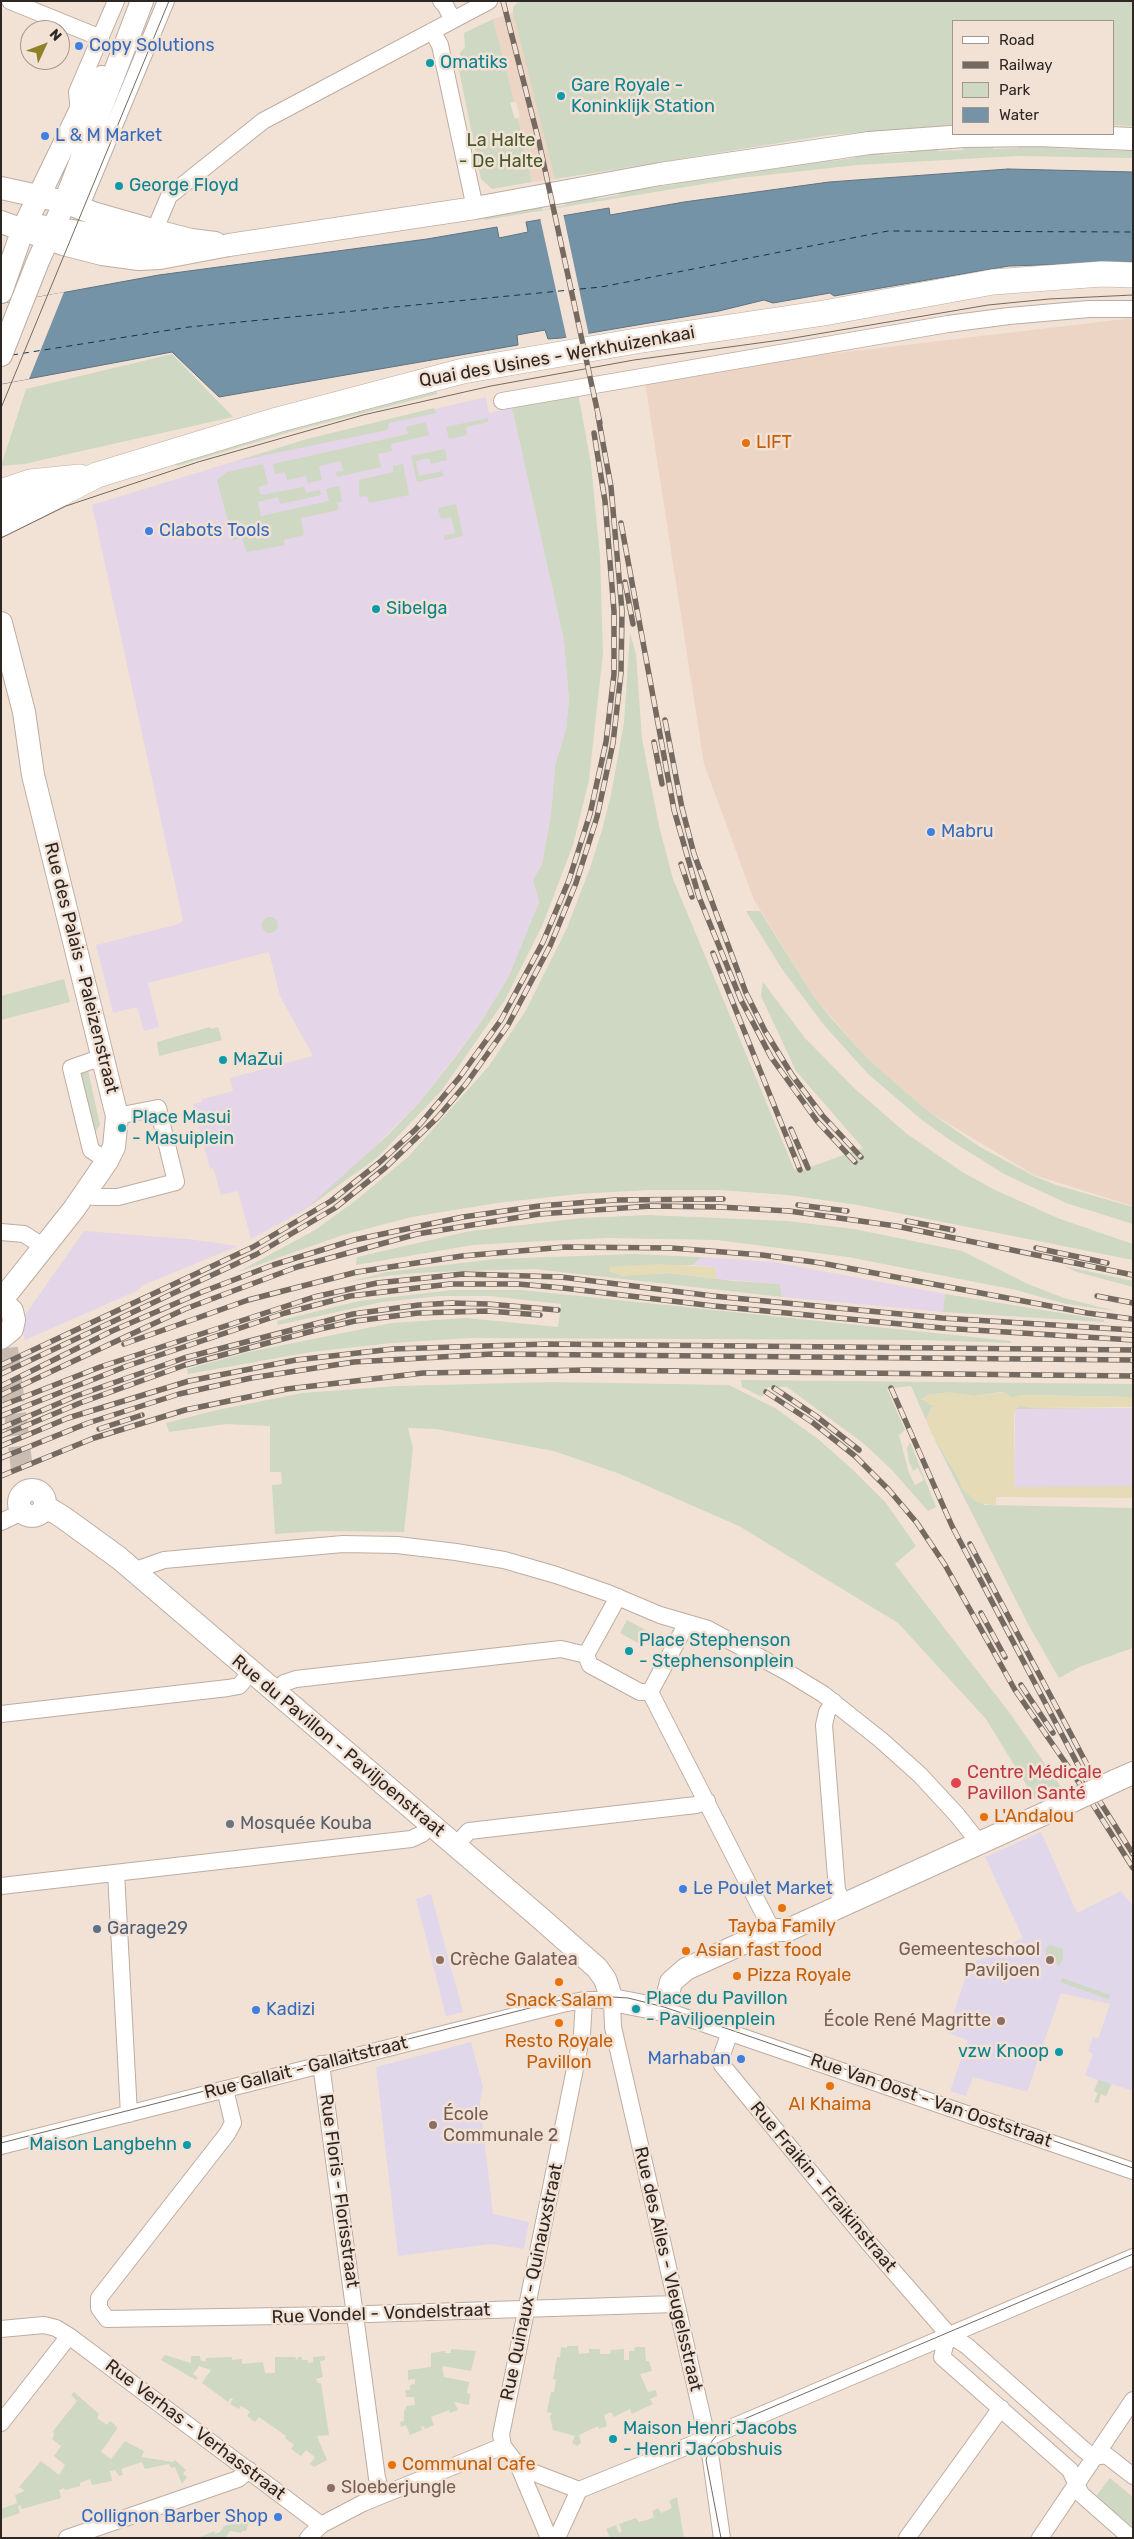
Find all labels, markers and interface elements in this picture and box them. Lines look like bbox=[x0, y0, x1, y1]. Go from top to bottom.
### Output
north arrow bbox=[20, 20, 70, 70]
legend bbox=[952, 20, 1114, 135]
text: N bbox=[46, 26, 65, 45]
text: Road bbox=[999, 31, 1035, 49]
place label: Copy Solutions bbox=[89, 35, 215, 57]
marker: Copy Solutions bbox=[73, 40, 85, 52]
place label: Omatiks bbox=[440, 52, 508, 74]
text: Railway bbox=[999, 56, 1053, 74]
marker: Omatiks bbox=[424, 57, 436, 69]
place label: Gare Royale - Koninklijk Station bbox=[571, 75, 715, 118]
text: Park bbox=[999, 81, 1030, 99]
marker: Gare Royale - Koninklijk Station bbox=[555, 90, 567, 102]
text: Water bbox=[999, 106, 1039, 124]
place label: L & M Market bbox=[55, 125, 162, 147]
marker: L & M Market bbox=[39, 130, 51, 142]
park label: La Halte - De Halte bbox=[459, 130, 543, 172]
place label: George Floyd bbox=[129, 175, 239, 197]
marker: George Floyd bbox=[113, 180, 125, 192]
street label: Quai des Usines - Werkhuizenkaai bbox=[417, 322, 697, 392]
place label: LIFT bbox=[756, 432, 792, 454]
marker: LIFT bbox=[740, 437, 752, 449]
place label: Clabots Tools bbox=[159, 520, 270, 542]
marker: Clabots Tools bbox=[143, 525, 155, 537]
place label: Sibelga bbox=[386, 598, 447, 620]
marker: Sibelga bbox=[370, 603, 382, 615]
place label: Mabru bbox=[941, 821, 994, 843]
marker: Mabru bbox=[925, 826, 937, 838]
street label: Rue des Palais - Paleizenstraat bbox=[39, 840, 123, 1096]
place label: MaZui bbox=[233, 1049, 283, 1071]
marker: MaZui bbox=[217, 1054, 229, 1066]
place label: Place Masui - Masuiplein bbox=[132, 1107, 234, 1150]
marker: Place Masui - Masuiplein bbox=[116, 1122, 128, 1134]
place label: Place Stephenson - Stephensonplein bbox=[639, 1630, 794, 1672]
marker: Place Stephenson - Stephensonplein bbox=[623, 1645, 635, 1657]
street label: Rue du Pavillon - Paviljoenstraat bbox=[227, 1650, 449, 1842]
place label: Centre Médicale Pavillon Santé bbox=[967, 1762, 1102, 1805]
marker: Centre Médicale Pavillon Santé bbox=[949, 1776, 963, 1790]
place label: L'Andalou bbox=[994, 1806, 1074, 1828]
marker: L'Andalou bbox=[978, 1811, 990, 1823]
place label: Mosquée Kouba bbox=[240, 1813, 372, 1835]
marker: Mosquée Kouba bbox=[224, 1818, 236, 1830]
place label: Le Poulet Market bbox=[693, 1878, 833, 1900]
marker: Le Poulet Market bbox=[677, 1883, 689, 1895]
marker: Tayba Family bbox=[776, 1902, 788, 1914]
place label: Tayba Family bbox=[728, 1916, 836, 1938]
place label: Garage29 bbox=[107, 1918, 188, 1940]
marker: Garage29 bbox=[91, 1923, 103, 1935]
place label: Gemeenteschool Paviljoen bbox=[898, 1939, 1040, 1982]
place label: Asian fast food bbox=[696, 1940, 822, 1962]
marker: Asian fast food bbox=[680, 1945, 692, 1957]
place label: Crèche Galatea bbox=[450, 1949, 578, 1971]
marker: Crèche Galatea bbox=[434, 1954, 446, 1966]
marker: Gemeenteschool Paviljoen bbox=[1044, 1954, 1056, 1966]
place label: Pizza Royale bbox=[747, 1965, 851, 1987]
marker: Pizza Royale bbox=[731, 1970, 743, 1982]
marker: Snack Salam bbox=[553, 1976, 565, 1988]
place label: Place du Pavillon - Paviljoenplein bbox=[646, 1988, 788, 2030]
place label: Snack Salam bbox=[505, 1990, 613, 2012]
place label: Kadizi bbox=[266, 1999, 315, 2021]
marker: Place du Pavillon - Paviljoenplein bbox=[630, 2003, 642, 2015]
marker: Kadizi bbox=[250, 2004, 262, 2016]
place label: École René Magritte bbox=[824, 2010, 991, 2032]
marker: École René Magritte bbox=[995, 2015, 1007, 2027]
marker: Resto Royale Pavillon bbox=[553, 2017, 565, 2029]
place label: Resto Royale Pavillon bbox=[505, 2031, 613, 2074]
street label: Rue Gallait - Gallaitstraat bbox=[202, 2032, 410, 2104]
place label: vzw Knoop bbox=[958, 2041, 1049, 2063]
marker: vzw Knoop bbox=[1053, 2046, 1065, 2058]
place label: Marhaban bbox=[647, 2048, 731, 2070]
street label: Rue Van Oost - Van Ooststraat bbox=[807, 2049, 1055, 2153]
marker: Marhaban bbox=[735, 2053, 747, 2065]
marker: Al Khaima bbox=[824, 2080, 836, 2092]
street label: Rue Floris - Florisstraat bbox=[315, 2093, 363, 2289]
place label: Al Khaima bbox=[789, 2094, 871, 2116]
street label: Rue Fraikin - Fraikinstraat bbox=[745, 2097, 901, 2277]
place label: École Communale 2 bbox=[443, 2104, 558, 2146]
marker: École Communale 2 bbox=[427, 2119, 439, 2131]
place label: Maison Langbehn bbox=[29, 2134, 177, 2156]
marker: Maison Langbehn bbox=[181, 2139, 193, 2151]
street label: Rue des Ailes - Vleugelsstraat bbox=[629, 2145, 707, 2393]
street label: Rue Quinaux - Quinauxstraat bbox=[496, 2161, 568, 2403]
street label: Rue Vondel - Vondelstraat bbox=[271, 2299, 491, 2329]
street label: Rue Verhas - Verhasstraat bbox=[101, 2355, 289, 2505]
place label: Maison Henri Jacobs - Henri Jacobshuis bbox=[623, 2418, 797, 2460]
marker: Maison Henri Jacobs - Henri Jacobshuis bbox=[607, 2433, 619, 2445]
place label: Communal Cafe bbox=[402, 2454, 535, 2476]
marker: Communal Cafe bbox=[386, 2459, 398, 2471]
place label: Sloeberjungle bbox=[341, 2477, 456, 2499]
marker: Sloeberjungle bbox=[325, 2482, 337, 2494]
place label: Collignon Barber Shop bbox=[81, 2506, 268, 2528]
marker: Collignon Barber Shop bbox=[272, 2511, 284, 2523]

